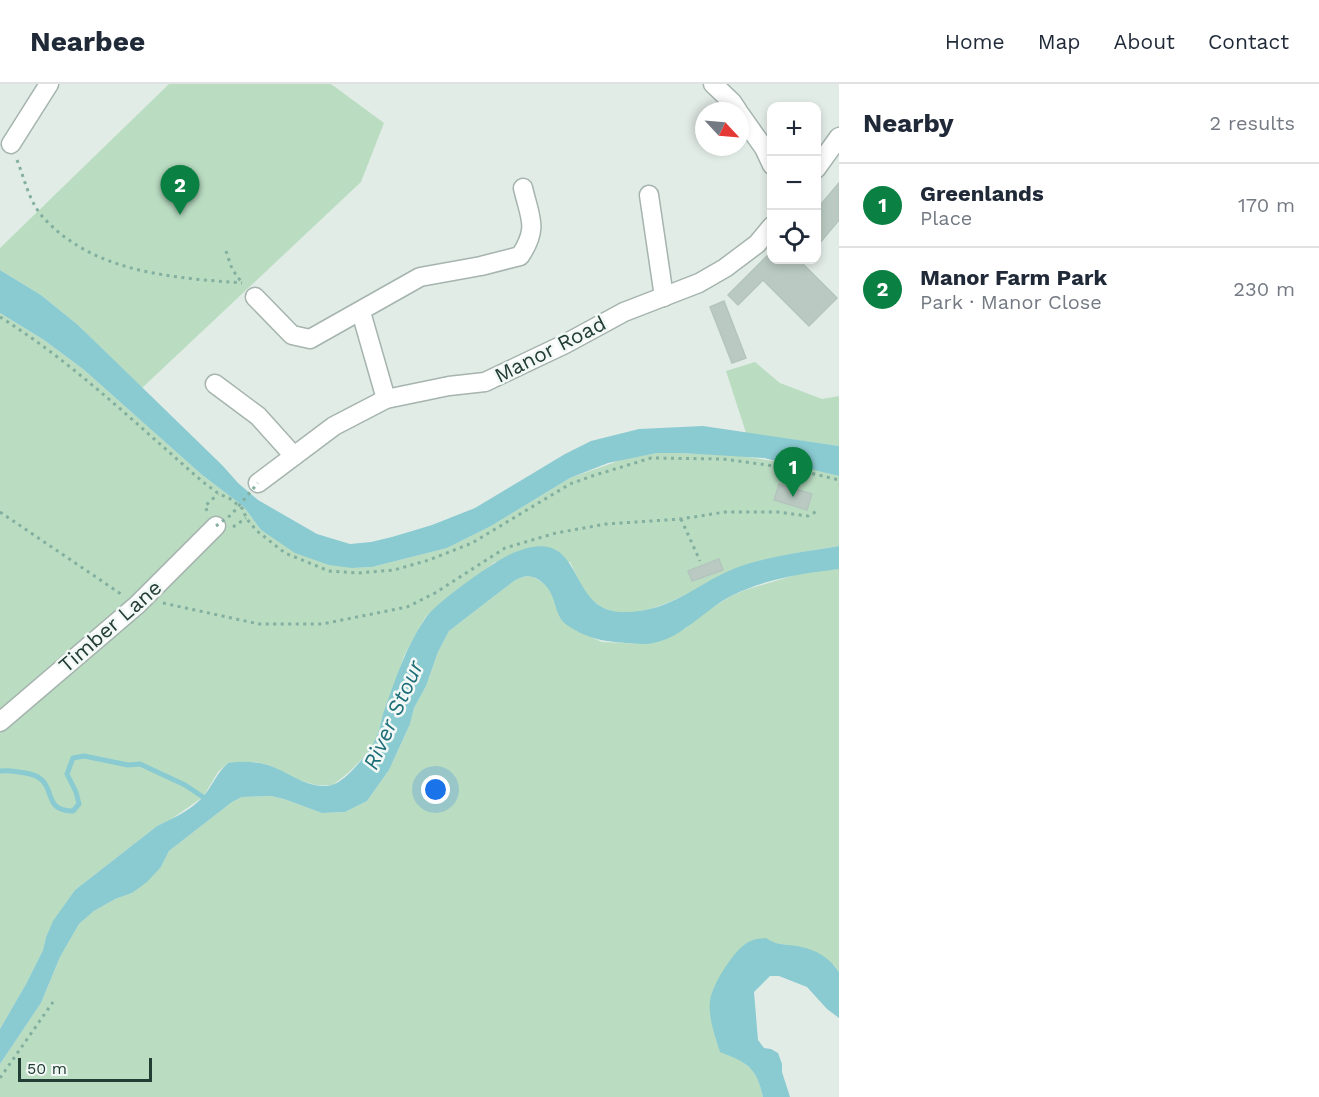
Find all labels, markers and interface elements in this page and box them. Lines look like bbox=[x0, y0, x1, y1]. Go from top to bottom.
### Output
text: Nearbee bbox=[30, 25, 145, 58]
text: Home bbox=[945, 29, 1005, 54]
text: Map bbox=[1038, 29, 1081, 54]
text: About bbox=[1114, 29, 1175, 54]
text: Contact bbox=[1208, 29, 1289, 54]
north arrow bbox=[695, 102, 749, 156]
map controls bbox=[767, 102, 821, 264]
button: + bbox=[767, 102, 821, 156]
text: Nearby bbox=[863, 108, 954, 138]
text: 2 results bbox=[1210, 111, 1295, 135]
button: − bbox=[767, 156, 821, 210]
pin: 2 bbox=[160, 166, 200, 215]
text: Greenlands bbox=[920, 181, 1044, 206]
text: 1 bbox=[878, 193, 887, 217]
text: 170 m bbox=[1238, 193, 1295, 217]
text: Place bbox=[920, 206, 972, 230]
button: locate bbox=[767, 210, 821, 264]
text: Manor Farm Park bbox=[920, 265, 1107, 290]
text: 2 bbox=[877, 277, 888, 301]
text: 230 m bbox=[1233, 277, 1295, 301]
text: Park · Manor Close bbox=[920, 290, 1102, 314]
street label: Manor Road bbox=[490, 310, 610, 388]
pin: 1 bbox=[774, 448, 812, 497]
street label: Timber Lane bbox=[53, 575, 167, 677]
water label: River Stour bbox=[358, 655, 429, 773]
your location bbox=[421, 775, 450, 804]
scale bar bbox=[18, 1055, 152, 1082]
text: 50 m bbox=[27, 1059, 67, 1078]

